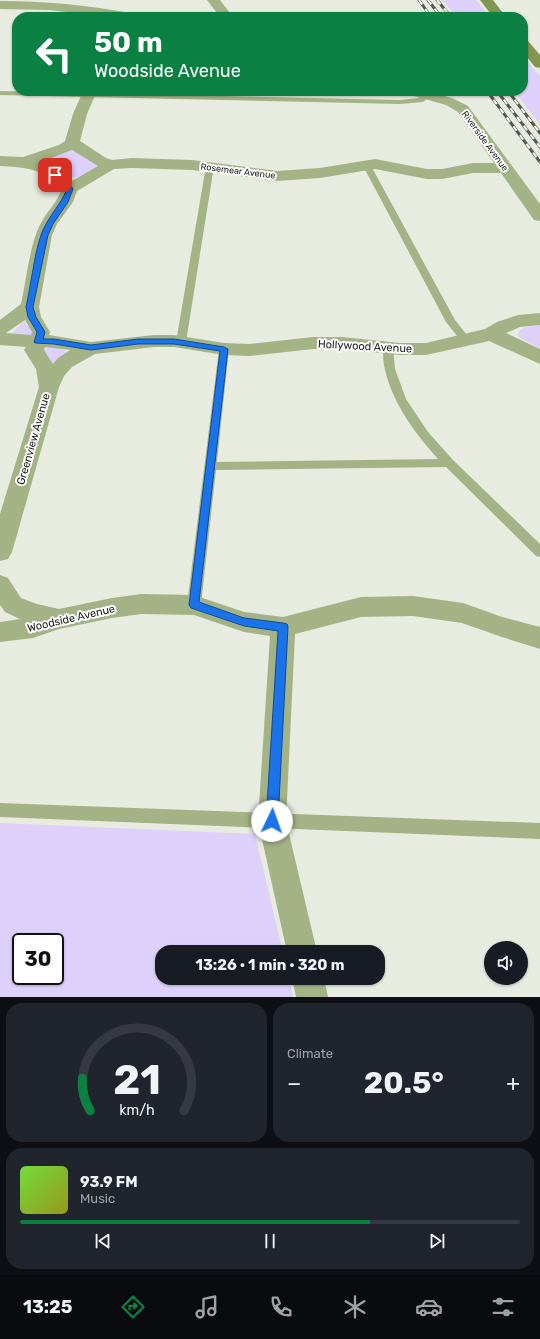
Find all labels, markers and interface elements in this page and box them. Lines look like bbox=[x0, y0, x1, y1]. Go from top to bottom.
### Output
text: 50 m bbox=[94, 26, 163, 59]
icon: left bbox=[28, 28, 80, 80]
text: Woodside Avenue bbox=[94, 60, 241, 82]
street label: Riverside Avenue bbox=[460, 109, 510, 173]
pin bbox=[38, 158, 72, 192]
street label: Rosemear Avenue bbox=[200, 161, 276, 181]
icon: arrive bbox=[44, 164, 66, 186]
street label: Hollywood Avenue bbox=[318, 338, 412, 355]
street label: Greenview Avenue bbox=[14, 392, 53, 486]
street label: Woodside Avenue bbox=[26, 602, 116, 635]
position arrow bbox=[251, 800, 293, 842]
speed limit sign: 30 bbox=[12, 933, 64, 985]
map controls bbox=[484, 941, 528, 985]
button: sound bbox=[484, 941, 528, 985]
text: 13:26 · 1 min · 320 m bbox=[195, 956, 345, 974]
text: Climate bbox=[287, 1046, 333, 1061]
text: 21 bbox=[113, 1054, 160, 1103]
text: 20.5° bbox=[364, 1065, 444, 1101]
text: − bbox=[287, 1070, 301, 1097]
text: + bbox=[506, 1070, 520, 1097]
text: km/h bbox=[119, 1101, 154, 1118]
text: 93.9 FM bbox=[80, 1173, 138, 1191]
text: Music bbox=[80, 1191, 115, 1206]
icon: previous bbox=[92, 1230, 114, 1252]
icon: pause bbox=[259, 1230, 281, 1252]
icon: next bbox=[426, 1230, 448, 1252]
icon: directions bbox=[119, 1293, 147, 1321]
icon: music bbox=[193, 1293, 221, 1321]
icon: phone bbox=[267, 1293, 295, 1321]
icon: climate bbox=[341, 1293, 369, 1321]
icon: car bbox=[415, 1293, 443, 1321]
icon: filters bbox=[489, 1293, 517, 1321]
text: 13:25 bbox=[23, 1296, 72, 1318]

